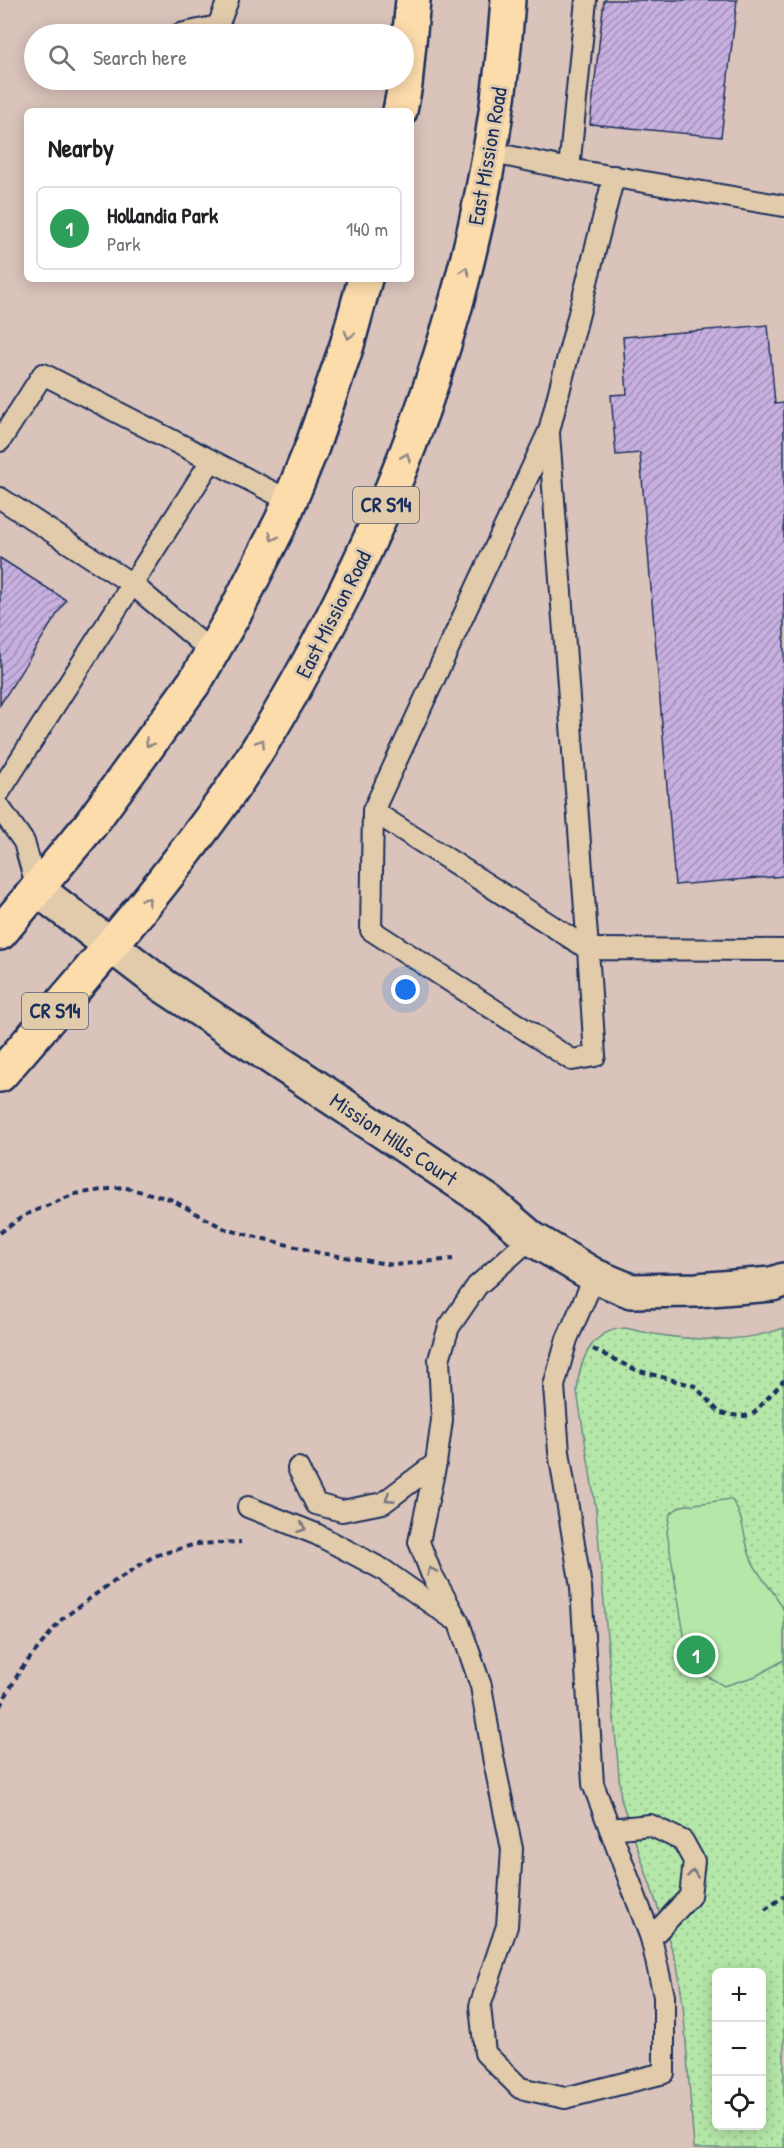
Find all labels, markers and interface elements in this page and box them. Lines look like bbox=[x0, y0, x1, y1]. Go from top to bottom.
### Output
search box bbox=[24, 24, 414, 90]
icon: search bbox=[45, 41, 78, 74]
text: Search here bbox=[93, 42, 187, 72]
street label: East Mission Road bbox=[460, 84, 514, 227]
text: Nearby bbox=[48, 130, 114, 165]
text: Hollandia Park bbox=[107, 200, 218, 230]
text: 1 bbox=[66, 215, 73, 242]
text: 140 m bbox=[346, 215, 388, 242]
text: Park bbox=[107, 230, 140, 257]
one-way arrow bbox=[458, 266, 470, 277]
one-way arrow bbox=[344, 330, 357, 340]
one-way arrow bbox=[399, 452, 411, 463]
road number: CR S14 bbox=[353, 487, 419, 523]
one-way arrow bbox=[269, 531, 281, 542]
street label: East Mission Road bbox=[288, 545, 378, 683]
one-way arrow bbox=[145, 736, 156, 747]
one-way arrow bbox=[253, 739, 265, 749]
one-way arrow bbox=[139, 897, 150, 908]
your location bbox=[391, 975, 420, 1004]
road number: CR S14 bbox=[22, 993, 88, 1029]
street label: Mission Hills Court bbox=[324, 1085, 464, 1193]
one-way arrow bbox=[384, 1490, 395, 1501]
one-way arrow bbox=[296, 1521, 307, 1534]
one-way arrow bbox=[426, 1567, 438, 1578]
pin: 1 bbox=[676, 1632, 716, 1678]
one-way arrow bbox=[686, 1870, 698, 1879]
map controls bbox=[712, 1968, 766, 2130]
button: + bbox=[712, 1968, 766, 2022]
button: − bbox=[712, 2022, 766, 2076]
button: locate bbox=[712, 2076, 766, 2130]

